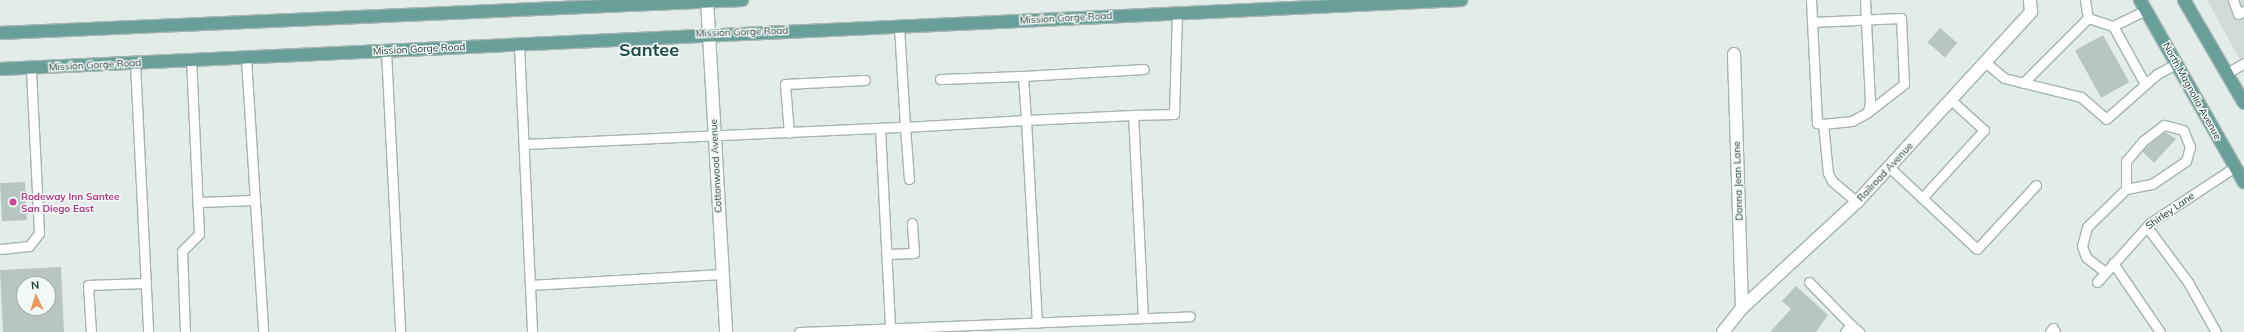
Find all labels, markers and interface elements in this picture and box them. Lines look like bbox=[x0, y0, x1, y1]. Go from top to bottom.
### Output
street label: Mission Gorge Road bbox=[1019, 10, 1113, 26]
street label: Mission Gorge Road bbox=[696, 24, 788, 40]
district label: Santee bbox=[619, 39, 679, 61]
street label: North Magnolia Avenue bbox=[2160, 40, 2224, 142]
street label: Mission Gorge Road bbox=[372, 41, 466, 57]
street label: Mission Gorge Road bbox=[48, 57, 142, 73]
street label: Cottonwood Avenue bbox=[708, 119, 724, 213]
street label: Railroad Avenue bbox=[1855, 140, 1915, 204]
street label: Donna Jean Lane bbox=[1731, 141, 1745, 221]
place label: Rodeway Inn Santee San Diego East bbox=[21, 190, 119, 214]
street label: Shirley Lane bbox=[2143, 190, 2197, 232]
marker: Rodeway Inn Santee San Diego East bbox=[8, 197, 18, 207]
north arrow bbox=[16, 276, 56, 316]
text: N bbox=[31, 278, 40, 292]

